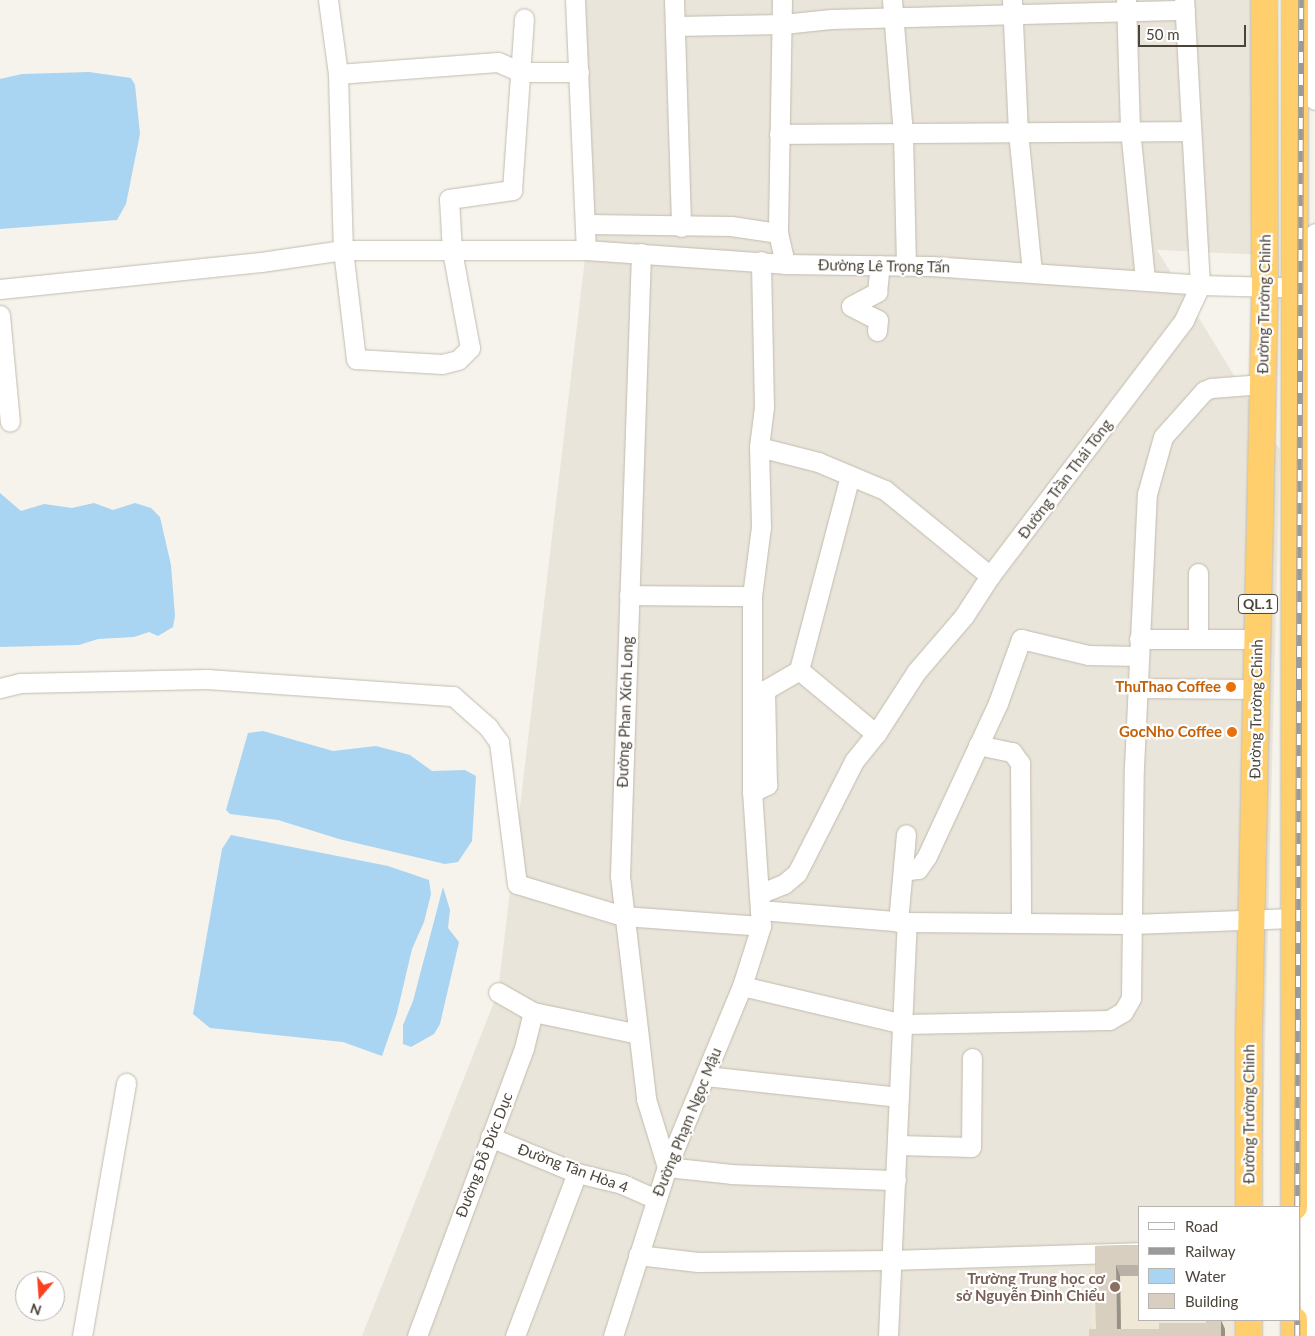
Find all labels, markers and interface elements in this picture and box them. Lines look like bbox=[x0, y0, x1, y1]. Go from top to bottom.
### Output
scale bar bbox=[1140, 15, 1248, 47]
text: 50 m bbox=[1146, 25, 1180, 43]
street label: Đường Trường Chinh bbox=[1254, 234, 1274, 374]
street label: Đường Lê Trọng Tấn bbox=[817, 256, 951, 276]
street label: Đường Trần Thái Tông bbox=[1014, 415, 1116, 543]
road number: QL.1 bbox=[1237, 592, 1279, 616]
street label: Đường Phan Xích Long bbox=[613, 636, 637, 788]
street label: Đường Trường Chinh bbox=[1246, 639, 1266, 779]
place label: ThuThao Coffee bbox=[1115, 678, 1221, 696]
marker: ThuThao Coffee bbox=[1225, 681, 1237, 693]
place label: GocNho Coffee bbox=[1119, 723, 1222, 741]
marker: GocNho Coffee bbox=[1226, 726, 1238, 738]
street label: Đường Trường Chinh bbox=[1240, 1044, 1258, 1184]
street label: Đường Phạm Ngọc Mậu bbox=[649, 1045, 725, 1199]
street label: Đường Đỗ Đức Dục bbox=[452, 1090, 516, 1220]
street label: Đường Tân Hòa 4 bbox=[515, 1140, 631, 1196]
legend bbox=[1138, 1206, 1300, 1321]
text: Road bbox=[1185, 1217, 1218, 1235]
text: Railway bbox=[1185, 1242, 1236, 1260]
text: Water bbox=[1185, 1267, 1226, 1285]
place label: Trường Trung học cơ sở Nguyễn Đình Chiểu bbox=[955, 1269, 1105, 1304]
north arrow bbox=[15, 1271, 65, 1321]
marker: Trường Trung học cơ sở Nguyễn Đình Chiểu bbox=[1109, 1281, 1121, 1293]
text: Building bbox=[1185, 1292, 1238, 1310]
text: N bbox=[28, 1300, 43, 1320]

